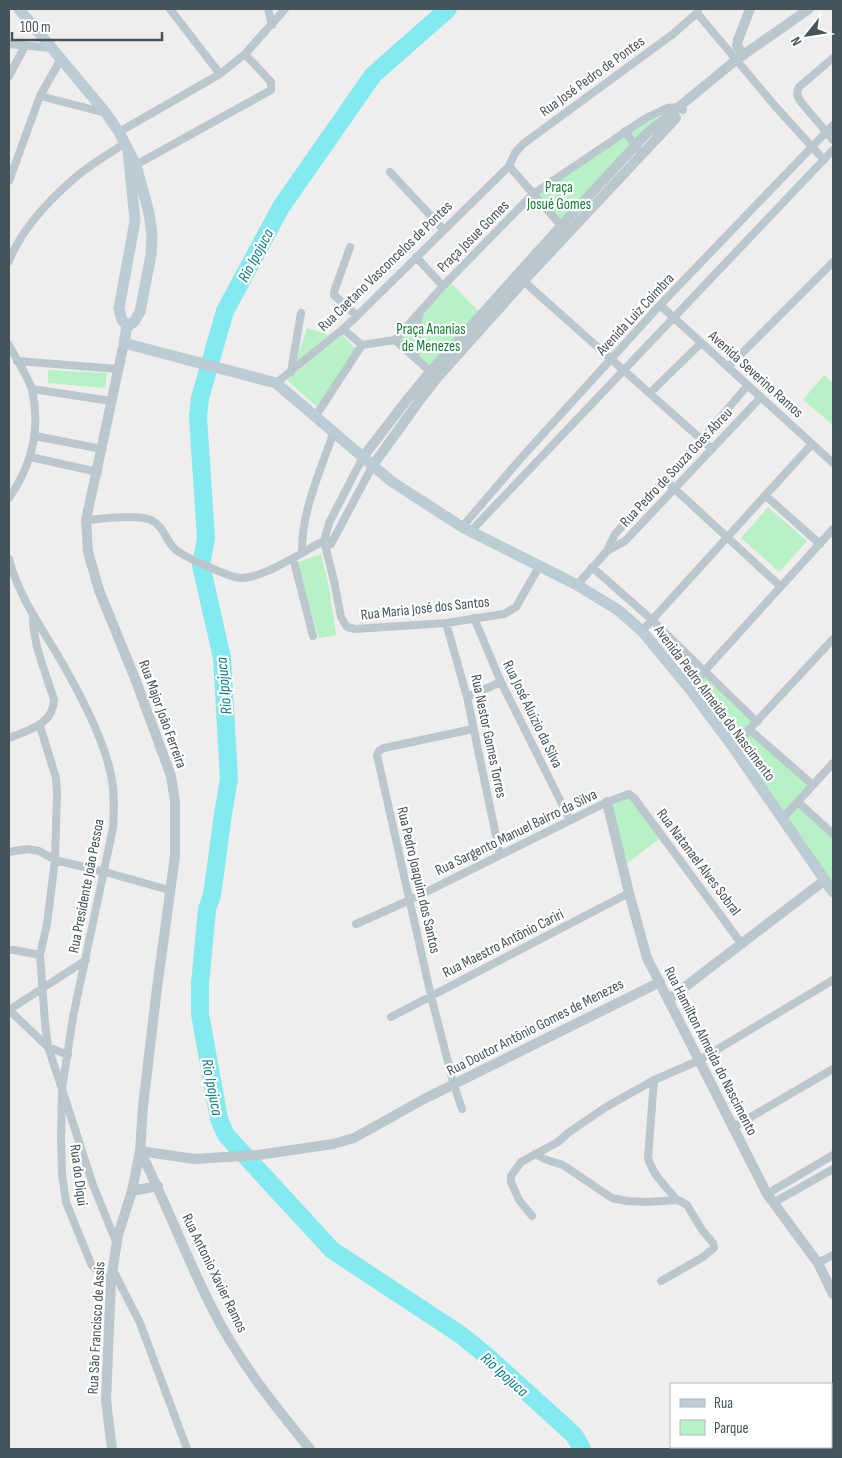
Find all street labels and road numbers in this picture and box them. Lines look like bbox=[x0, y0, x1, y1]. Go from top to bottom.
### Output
street label: Rua José Pedro de Pontes bbox=[536, 32, 649, 121]
street label: Praça Josue Gomes bbox=[433, 196, 513, 276]
street label: Rua Caetano Vasconcelos de Pontes bbox=[314, 197, 457, 336]
street label: Avenida Luiz Coimbra bbox=[592, 269, 679, 360]
street label: Avenida Severino Ramos bbox=[703, 326, 807, 422]
street label: Rua Pedro de Souza Goes Abreu bbox=[616, 404, 737, 531]
street label: Rua Maria José dos Santos bbox=[360, 592, 490, 625]
street label: Avenida Pedro Almeida do Nascimento bbox=[649, 621, 780, 785]
street label: Rua Major João Ferreira bbox=[134, 657, 191, 771]
street label: Rua José Aluízio da Silva bbox=[498, 657, 567, 771]
street label: Rua Nestor Gomes Torres bbox=[466, 672, 511, 800]
street label: Rua Sargento Manuel Bairro da Silva bbox=[432, 785, 600, 880]
street label: Rua Pedro Joaquim dos Santos bbox=[392, 805, 445, 955]
street label: Rua Natanael Alves Sobral bbox=[652, 805, 745, 919]
street label: Rua Presidente João Pessoa bbox=[64, 817, 109, 955]
street label: Rua Maestro Antônio Cariri bbox=[439, 905, 567, 982]
street label: Rua Hamilton Almeida do Nascimento bbox=[660, 964, 761, 1139]
street label: Rua Doutor Antônio Gomes de Menezes bbox=[444, 974, 627, 1080]
street label: Rua do Diqui bbox=[65, 1143, 92, 1207]
street label: Rua Antonio Xavier Ramos bbox=[178, 1211, 252, 1336]
street label: Rua São Francisco de Assis bbox=[84, 1261, 109, 1395]

